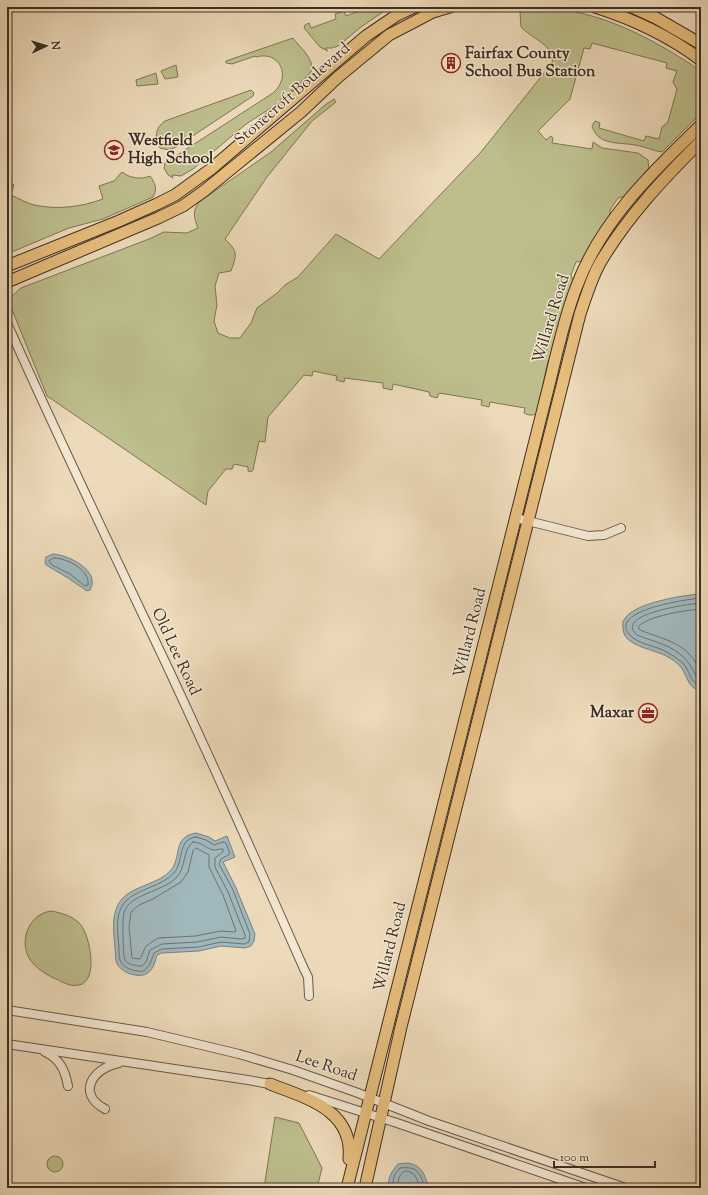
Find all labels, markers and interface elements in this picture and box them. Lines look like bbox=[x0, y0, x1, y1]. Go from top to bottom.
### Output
north arrow bbox=[26, 26, 66, 66]
street label: Stonecroft Boulevard bbox=[230, 38, 356, 152]
text: N bbox=[47, 39, 63, 51]
place label: Fairfax County School Bus Station bbox=[465, 43, 596, 84]
building icon: Fairfax County School Bus Station bbox=[440, 52, 462, 74]
place label: Westfield High School bbox=[128, 130, 214, 171]
school or university icon: Westfield High School bbox=[103, 139, 125, 161]
street label: Willard Road bbox=[528, 272, 576, 366]
street label: Willard Road bbox=[449, 586, 493, 680]
street label: Old Lee Road bbox=[145, 604, 205, 700]
place label: Maxar bbox=[590, 702, 635, 725]
office icon: Maxar bbox=[637, 702, 659, 724]
street label: Willard Road bbox=[369, 900, 413, 994]
street label: Lee Road bbox=[292, 1046, 360, 1088]
scale bar bbox=[554, 1143, 655, 1169]
text: 100 m bbox=[560, 1149, 589, 1167]

